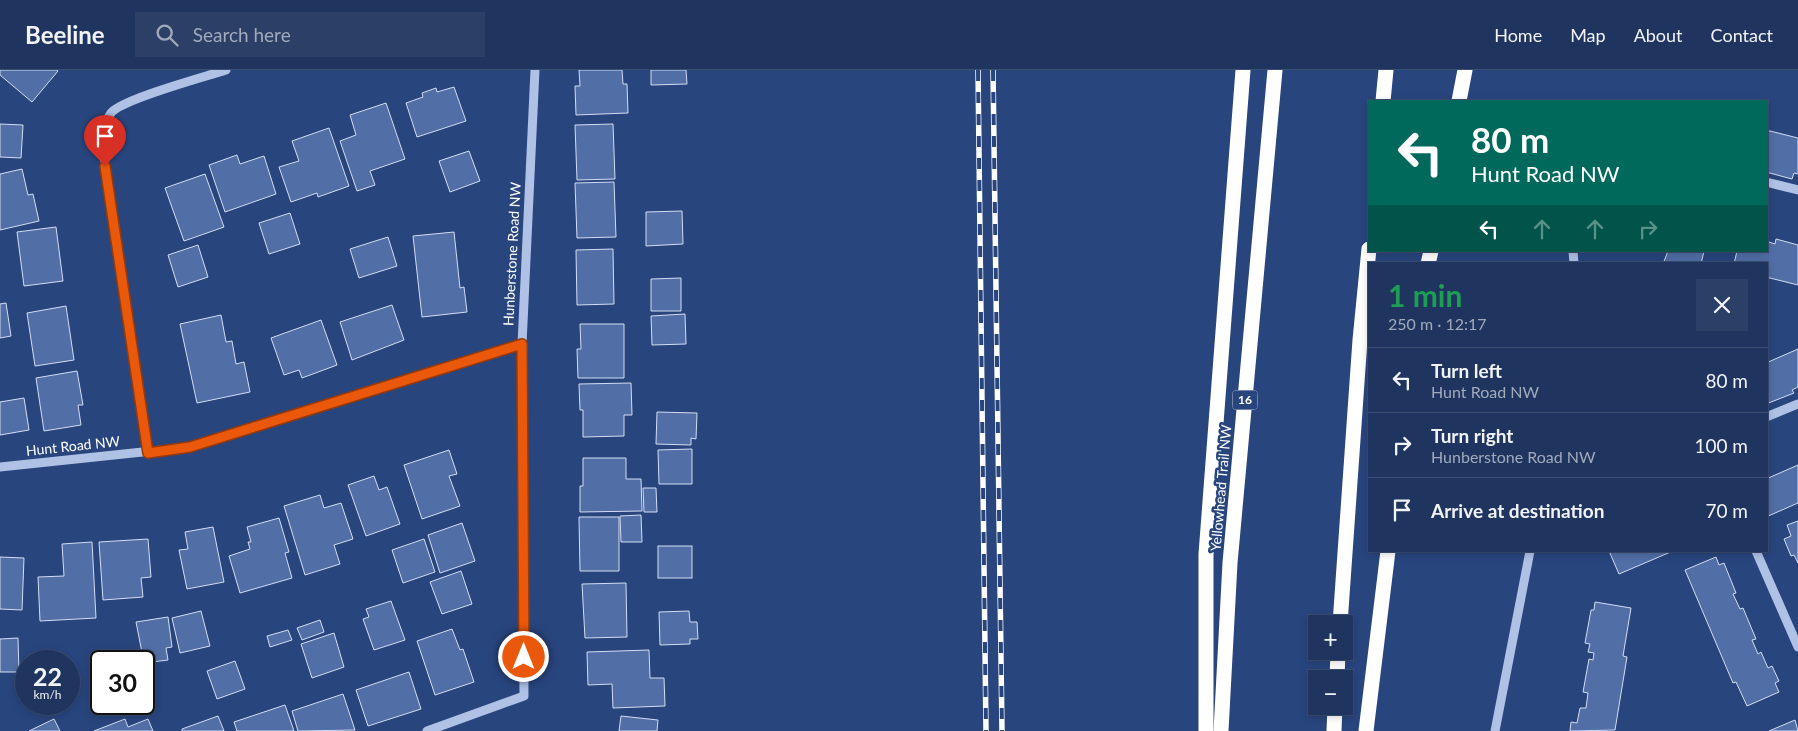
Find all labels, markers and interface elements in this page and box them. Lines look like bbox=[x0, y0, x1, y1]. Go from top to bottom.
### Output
search box bbox=[135, 12, 485, 57]
text: Beeline bbox=[25, 20, 105, 49]
icon: search bbox=[153, 21, 181, 49]
text: Search here bbox=[193, 23, 291, 46]
text: Home bbox=[1494, 24, 1542, 46]
text: Map bbox=[1570, 24, 1606, 46]
text: About bbox=[1634, 24, 1683, 46]
text: Contact bbox=[1711, 24, 1773, 46]
pin bbox=[84, 115, 126, 166]
text: 80 m bbox=[1471, 118, 1549, 160]
icon: left bbox=[1388, 120, 1453, 185]
icon: arrive bbox=[91, 122, 119, 150]
text: Hunt Road NW bbox=[1471, 160, 1620, 187]
street label: Hunberstone Road NW bbox=[499, 181, 524, 326]
icon: left bbox=[1475, 215, 1503, 243]
icon: ahead bbox=[1528, 215, 1556, 243]
icon: ahead bbox=[1581, 215, 1609, 243]
icon: right bbox=[1634, 215, 1662, 243]
text: 1 min bbox=[1388, 277, 1462, 313]
button: close bbox=[1696, 279, 1748, 331]
text: 250 m · 12:17 bbox=[1388, 314, 1487, 333]
text: Turn left bbox=[1431, 359, 1502, 382]
icon: left bbox=[1388, 366, 1416, 394]
text: 80 m bbox=[1705, 369, 1748, 392]
text: Hunt Road NW bbox=[1431, 382, 1539, 401]
road number: 16 bbox=[1232, 390, 1258, 410]
street label: Yellowhead Trail NW bbox=[1206, 423, 1235, 552]
text: Turn right bbox=[1431, 424, 1513, 447]
icon: right bbox=[1388, 431, 1416, 459]
street label: Hunt Road NW bbox=[25, 432, 121, 459]
text: 100 m bbox=[1694, 434, 1748, 457]
text: Hunberstone Road NW bbox=[1431, 447, 1596, 466]
icon: arrive bbox=[1388, 496, 1416, 524]
text: Arrive at destination bbox=[1431, 499, 1604, 522]
text: 70 m bbox=[1705, 499, 1748, 522]
map controls bbox=[1308, 615, 1353, 715]
button: + bbox=[1308, 615, 1353, 660]
position arrow bbox=[497, 630, 549, 682]
speed limit sign: 30 bbox=[90, 650, 155, 715]
text: 22 bbox=[33, 661, 62, 691]
button: − bbox=[1308, 670, 1353, 715]
text: km/h bbox=[33, 687, 62, 702]

